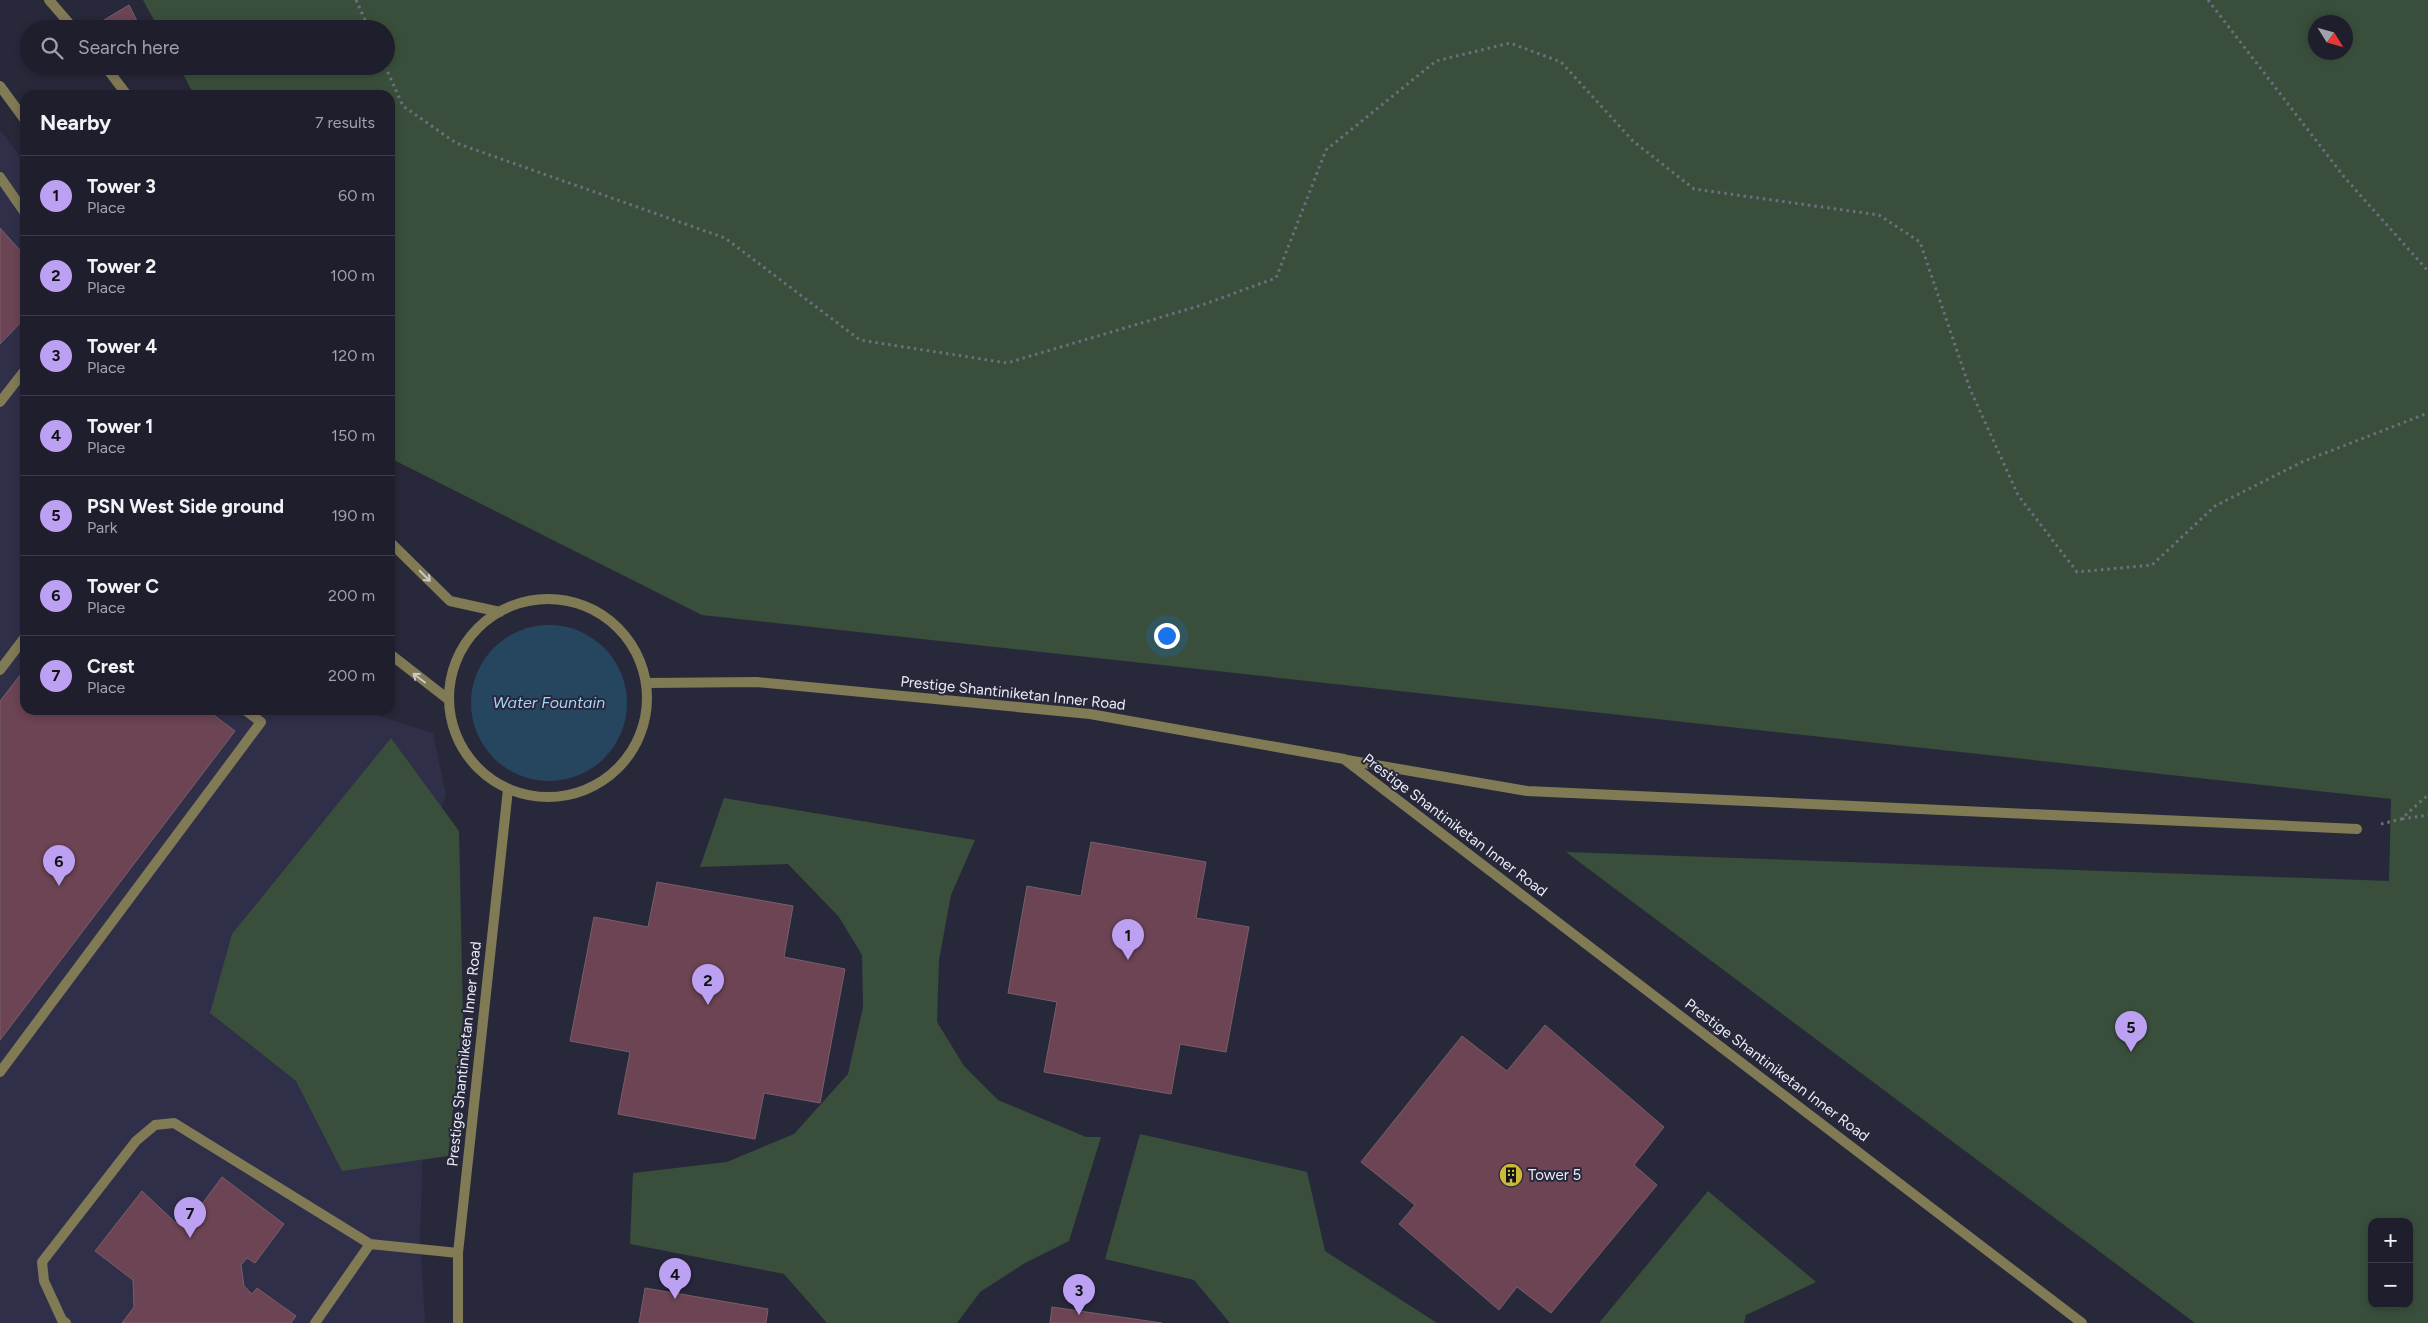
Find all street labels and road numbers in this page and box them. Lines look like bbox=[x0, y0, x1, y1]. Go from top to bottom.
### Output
street label: Prestige Shantiniketan Inner Road bbox=[900, 672, 1126, 714]
street label: Prestige Shantiniketan Inner Road bbox=[1359, 750, 1551, 900]
street label: Prestige Shantiniketan Inner Road bbox=[443, 941, 485, 1167]
street label: Prestige Shantiniketan Inner Road bbox=[1681, 995, 1873, 1145]

